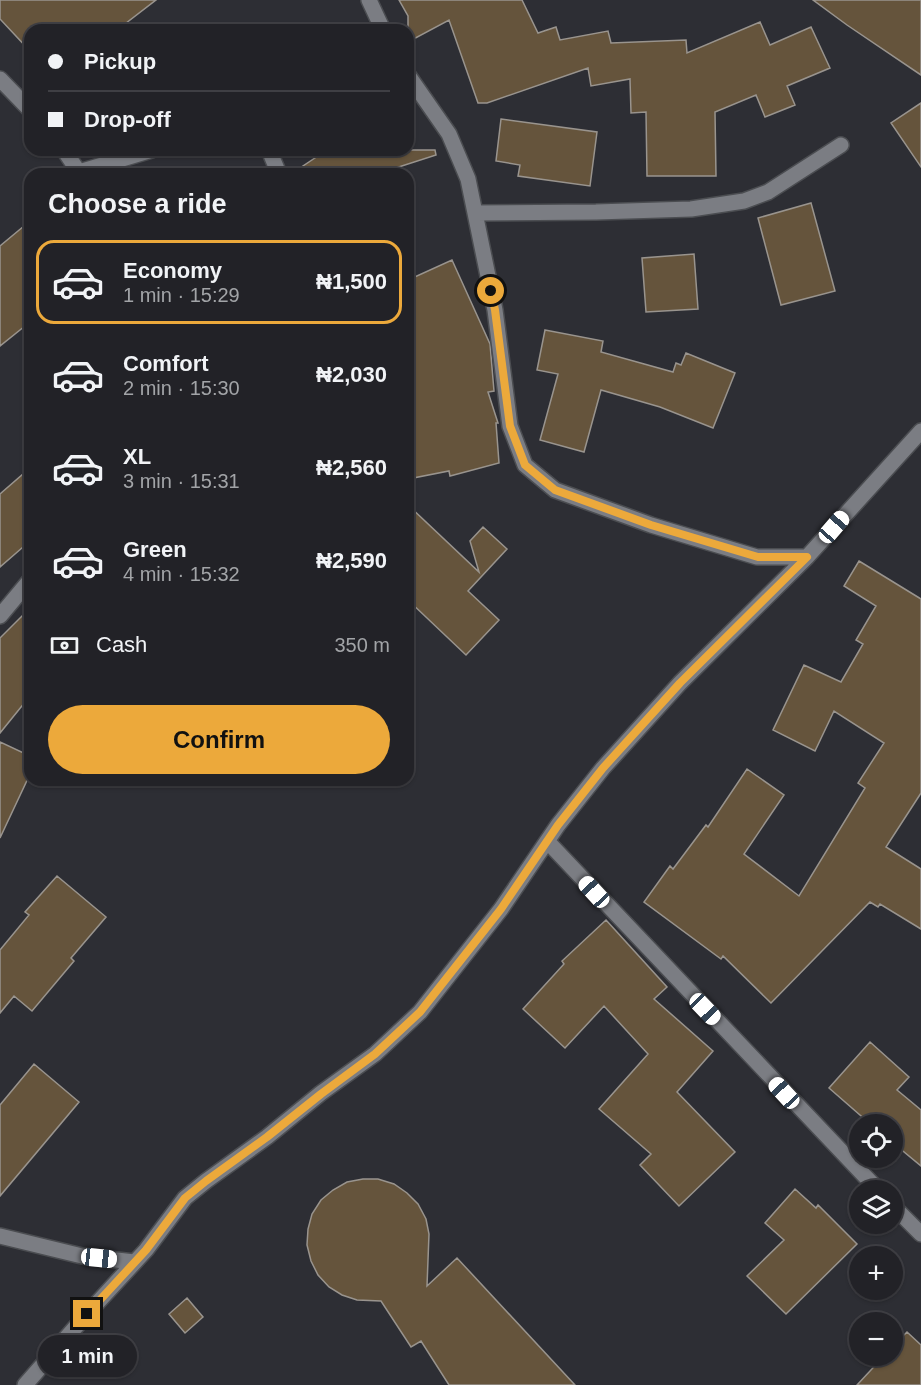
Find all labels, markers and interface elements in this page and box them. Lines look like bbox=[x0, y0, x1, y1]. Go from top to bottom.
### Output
text: Pickup bbox=[84, 49, 156, 74]
text: Drop-off bbox=[84, 107, 171, 132]
text: Choose a ride bbox=[48, 189, 227, 219]
icon: car bbox=[51, 255, 105, 309]
text: Economy bbox=[123, 258, 222, 283]
text: ₦1,500 bbox=[316, 269, 387, 294]
route start bbox=[477, 277, 504, 304]
text: 1 min · 15:29 bbox=[123, 284, 240, 306]
icon: car bbox=[51, 348, 105, 402]
text: Comfort bbox=[123, 351, 209, 376]
text: ₦2,030 bbox=[316, 362, 387, 387]
text: 2 min · 15:30 bbox=[123, 377, 240, 399]
icon: car bbox=[51, 441, 105, 495]
text: XL bbox=[123, 444, 151, 469]
text: ₦2,560 bbox=[316, 455, 387, 480]
text: 3 min · 15:31 bbox=[123, 470, 240, 492]
car bbox=[815, 508, 853, 546]
icon: car bbox=[51, 534, 105, 588]
text: Green bbox=[123, 537, 187, 562]
text: ₦2,590 bbox=[316, 548, 387, 573]
text: 4 min · 15:32 bbox=[123, 563, 240, 585]
icon: cash bbox=[48, 629, 81, 662]
text: Cash bbox=[96, 632, 147, 657]
text: 350 m bbox=[334, 634, 390, 656]
button: Confirm bbox=[48, 705, 390, 774]
car bbox=[575, 873, 613, 911]
car bbox=[686, 990, 724, 1028]
car bbox=[765, 1074, 803, 1112]
map controls bbox=[849, 1114, 903, 1366]
button: locate bbox=[849, 1114, 903, 1168]
button: layers bbox=[849, 1180, 903, 1234]
button: + bbox=[849, 1246, 903, 1300]
car bbox=[80, 1247, 118, 1269]
route end bbox=[73, 1300, 100, 1327]
button: − bbox=[849, 1312, 903, 1366]
callout: 1 min bbox=[38, 1335, 136, 1377]
text: 1 min bbox=[61, 1345, 114, 1367]

